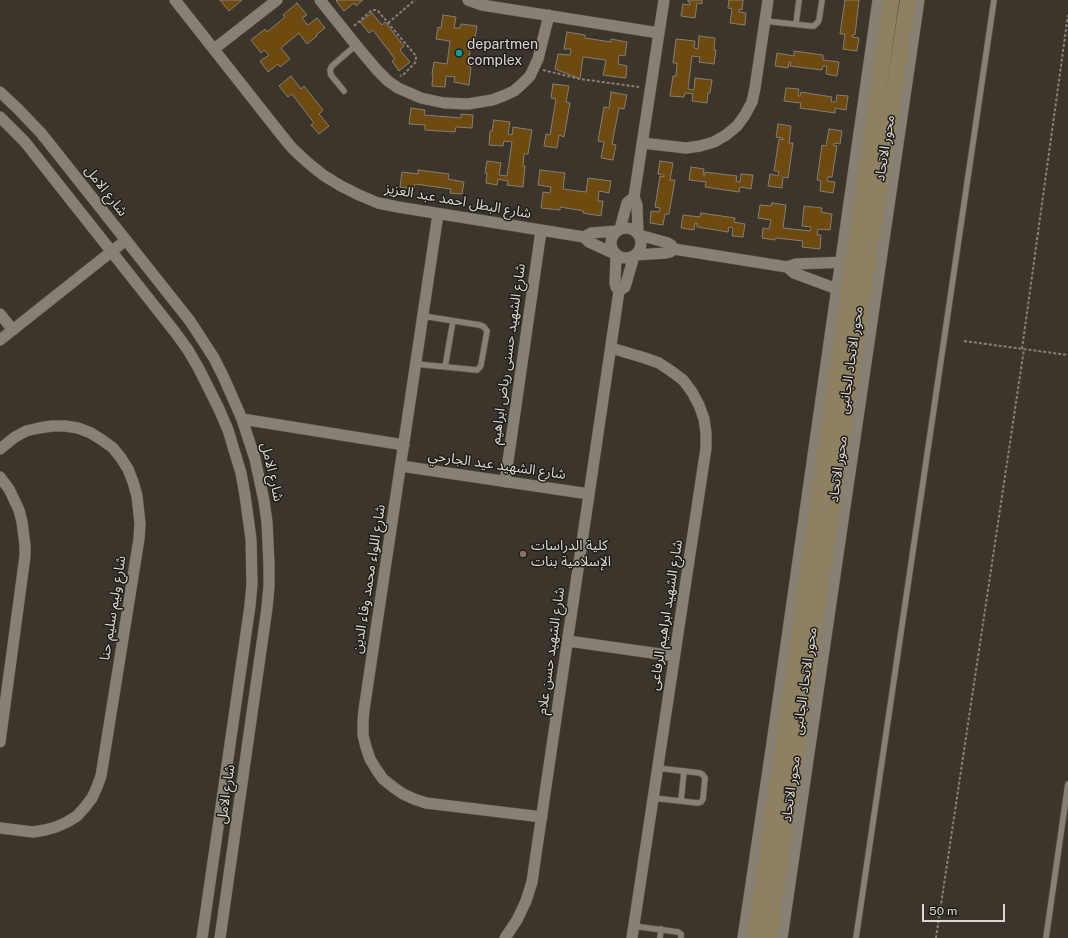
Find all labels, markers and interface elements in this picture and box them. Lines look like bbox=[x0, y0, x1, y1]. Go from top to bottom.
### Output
place label: departmen complex bbox=[467, 37, 538, 70]
marker: departmen complex bbox=[454, 48, 464, 58]
street label: محور الاتحاد bbox=[871, 114, 899, 182]
street label: شارع الامل bbox=[81, 162, 131, 220]
street label: شارع البطل احمد عبد العزيز bbox=[383, 180, 533, 222]
street label: شارع الشهيد حسنى رياض ابراهيم bbox=[487, 262, 529, 446]
street label: محور الاتحاد الجانبى bbox=[835, 305, 867, 415]
street label: محور الاتحاد bbox=[825, 435, 851, 503]
street label: شارع الامل bbox=[257, 441, 287, 503]
street label: شارع الشهيد عيد الجارحي bbox=[427, 447, 567, 483]
street label: شارع اللواء محمد وفاء الدين bbox=[349, 503, 389, 655]
place label: كلية الدراسات الإسلامية بنات bbox=[531, 538, 611, 570]
street label: شارع الشهيد ابراهيم الرفاعى bbox=[646, 538, 686, 692]
marker: كلية الدراسات الإسلامية بنات bbox=[518, 549, 528, 559]
street label: شارع وليم سليم حنا bbox=[96, 554, 130, 662]
street label: شارع الشهيد حسن علام bbox=[534, 586, 568, 716]
street label: محور الاتحاد الجانبى bbox=[789, 626, 821, 736]
street label: محور الاتحاد bbox=[778, 755, 804, 823]
street label: شارع الامل bbox=[214, 763, 238, 825]
scale bar bbox=[924, 896, 1007, 922]
text: 50 m bbox=[929, 904, 957, 918]

